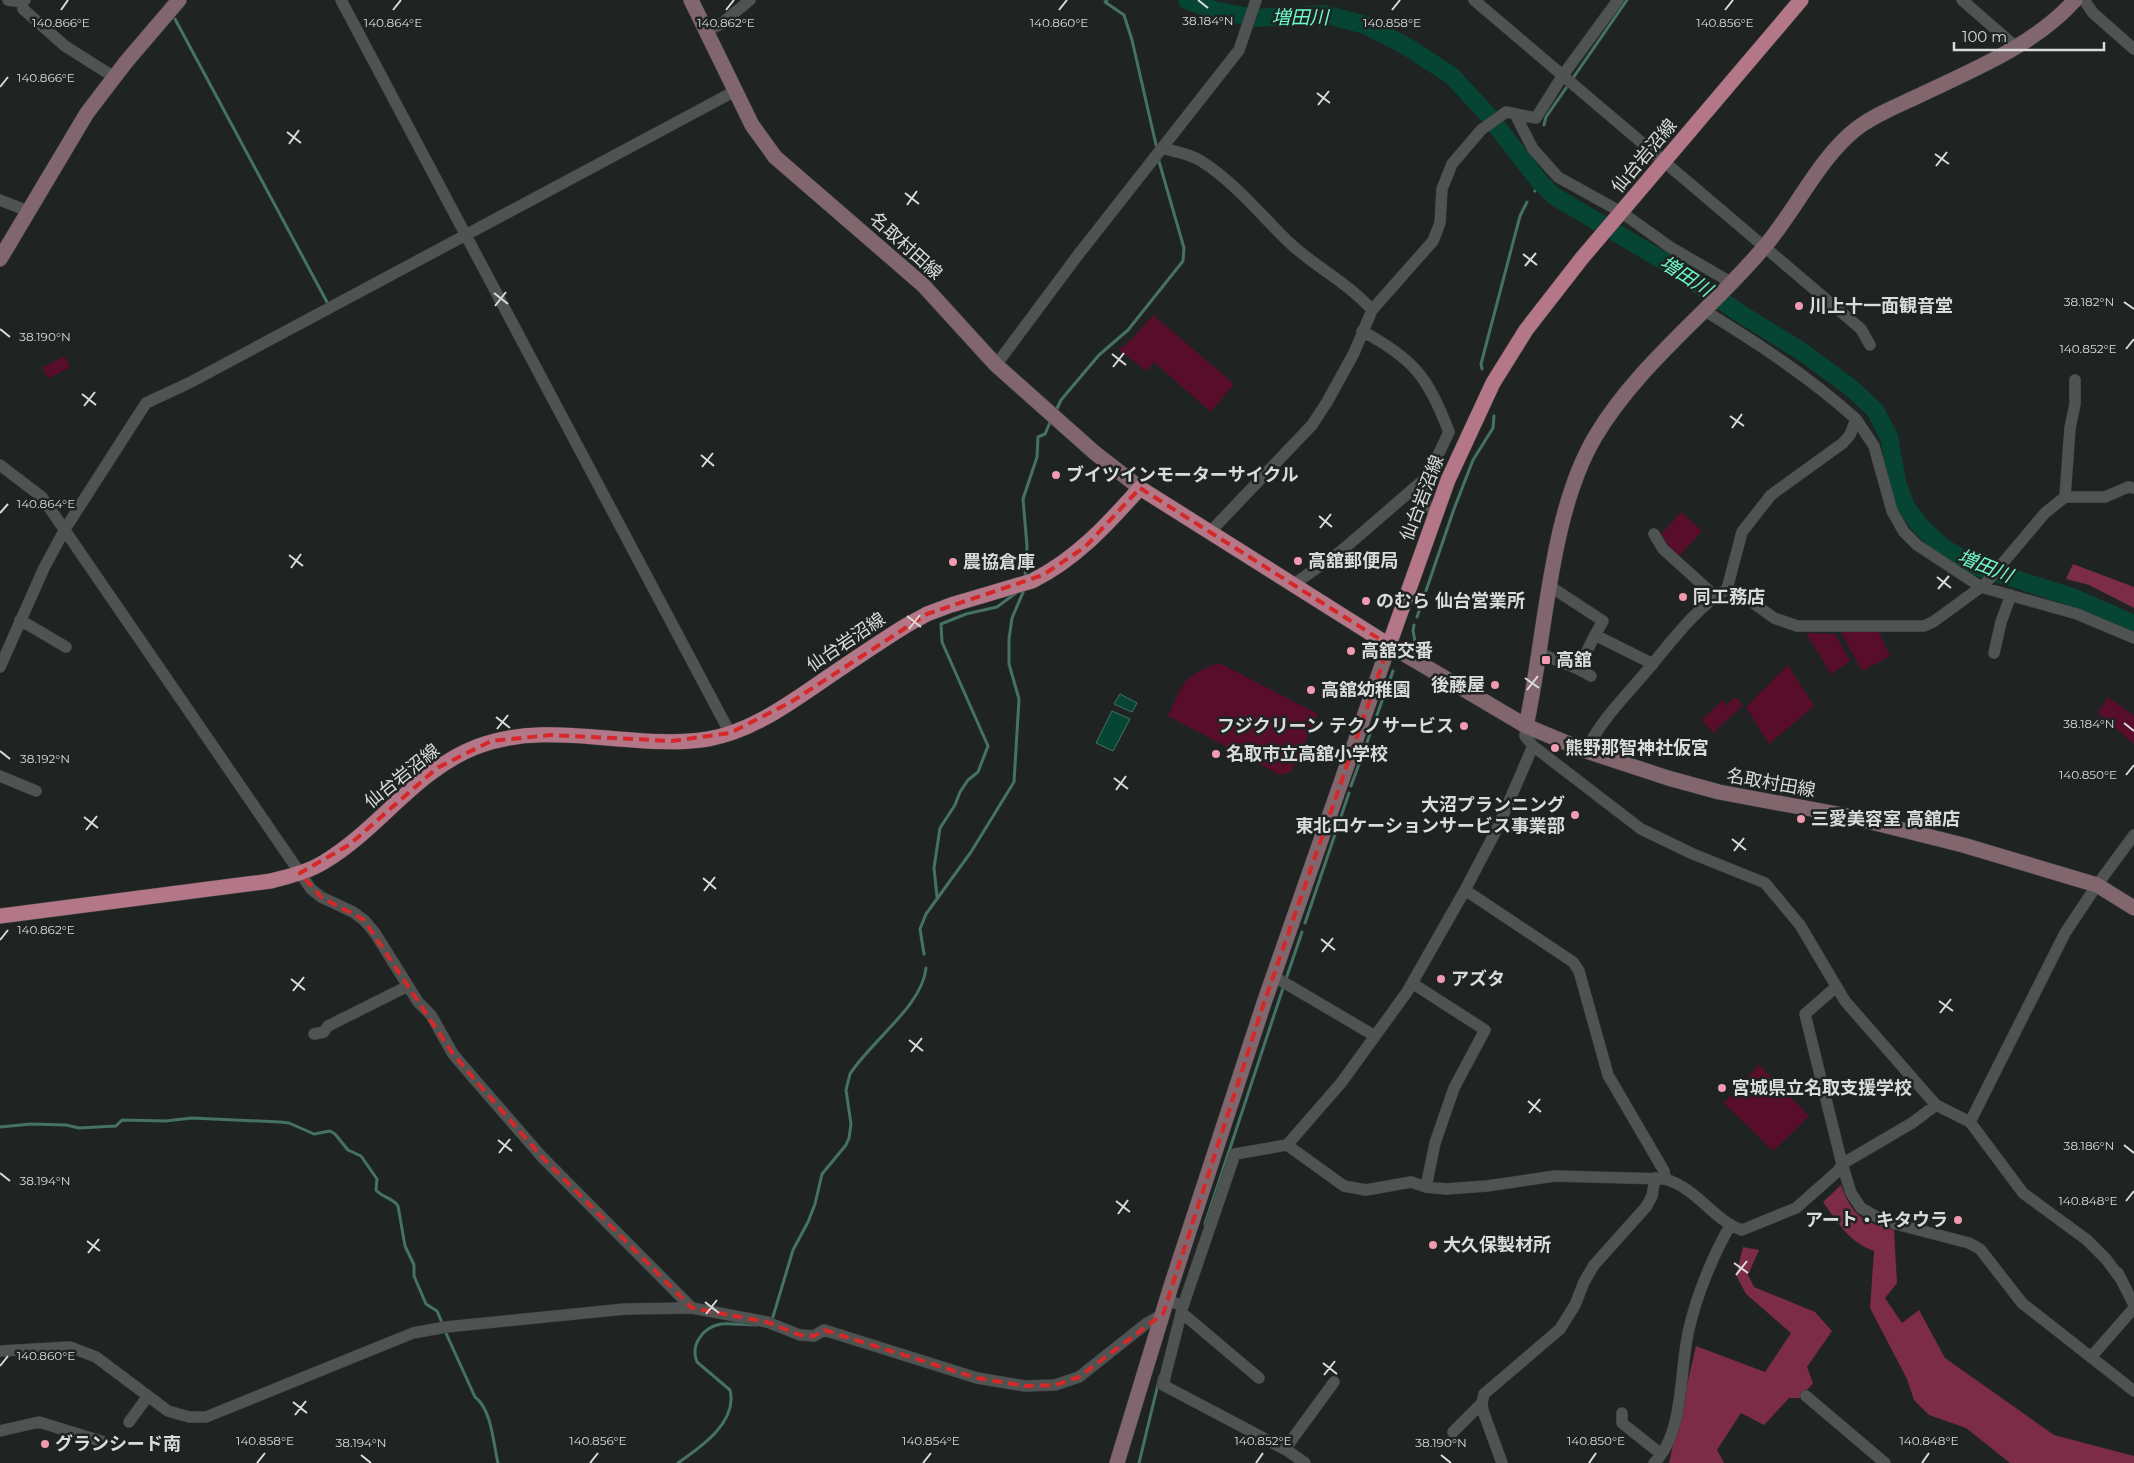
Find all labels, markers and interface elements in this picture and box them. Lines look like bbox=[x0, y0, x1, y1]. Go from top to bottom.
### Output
water label: 増田川 bbox=[1271, 6, 1330, 29]
text: 38.184°N bbox=[1182, 13, 1234, 28]
text: 140.866°E bbox=[32, 15, 90, 30]
text: 140.864°E bbox=[364, 15, 422, 30]
text: 140.862°E bbox=[697, 15, 755, 30]
text: 140.860°E bbox=[1030, 15, 1088, 30]
text: 140.858°E bbox=[1363, 15, 1421, 30]
text: 140.856°E bbox=[1696, 15, 1754, 30]
scale bar bbox=[1954, 20, 2104, 52]
text: 100 m bbox=[1962, 27, 2007, 46]
text: 140.866°E bbox=[17, 70, 75, 85]
street label: 仙台岩沼線 bbox=[1607, 114, 1681, 198]
street label: 名取村田線 bbox=[865, 208, 947, 284]
water label: 増田川 bbox=[1656, 251, 1718, 302]
text: 38.182°N bbox=[2064, 294, 2114, 309]
place label: 川上十一面観音堂 bbox=[1809, 295, 1953, 317]
marker: 川上十一面観音堂 bbox=[1793, 300, 1805, 312]
text: 38.190°N bbox=[19, 329, 71, 344]
text: 140.852°E bbox=[2060, 341, 2117, 356]
street label: 仙台岩沼線 bbox=[1396, 452, 1448, 544]
place label: ブイツインモーターサイクル bbox=[1066, 464, 1299, 486]
marker: ブイツインモーターサイクル bbox=[1050, 469, 1062, 481]
text: 140.864°E bbox=[17, 496, 75, 511]
water label: 増田川 bbox=[1954, 545, 2018, 588]
place label: 高舘郵便局 bbox=[1308, 550, 1398, 572]
place label: 農協倉庫 bbox=[963, 551, 1035, 573]
marker: 高舘郵便局 bbox=[1292, 555, 1304, 567]
marker: 農協倉庫 bbox=[947, 556, 959, 568]
place label: 同工務店 bbox=[1693, 586, 1765, 608]
place label: のむら 仙台営業所 bbox=[1376, 590, 1525, 612]
marker: 同工務店 bbox=[1677, 591, 1689, 603]
marker: のむら 仙台営業所 bbox=[1360, 595, 1372, 607]
street label: 仙台岩沼線 bbox=[803, 608, 889, 676]
place label: 高舘交番 bbox=[1361, 640, 1433, 662]
marker: 高舘交番 bbox=[1345, 645, 1357, 657]
place label: 高舘 bbox=[1556, 649, 1592, 671]
marker: 高舘 bbox=[1540, 654, 1552, 666]
place label: 後藤屋 bbox=[1431, 674, 1485, 696]
place label: 高舘幼稚園 bbox=[1321, 679, 1411, 701]
marker: 後藤屋 bbox=[1489, 679, 1501, 691]
marker: 高舘幼稚園 bbox=[1305, 684, 1317, 696]
place label: フジクリーン テクノサービス bbox=[1217, 715, 1454, 737]
text: 38.184°N bbox=[2063, 716, 2115, 731]
marker: フジクリーン テクノサービス bbox=[1458, 720, 1470, 732]
place label: 熊野那智神社仮宮 bbox=[1565, 737, 1709, 759]
street label: 仙台岩沼線 bbox=[360, 739, 444, 813]
marker: 熊野那智神社仮宮 bbox=[1549, 742, 1561, 754]
place label: 名取市立高舘小学校 bbox=[1226, 743, 1388, 765]
marker: 名取市立高舘小学校 bbox=[1210, 748, 1222, 760]
text: 38.192°N bbox=[20, 751, 70, 766]
street label: 名取村田線 bbox=[1725, 764, 1817, 802]
text: 140.850°E bbox=[2059, 767, 2117, 782]
place label: 大沼プランニング 東北ロケーションサービス事業部 bbox=[1295, 794, 1565, 837]
place label: 三愛美容室 高舘店 bbox=[1811, 808, 1960, 830]
marker: 大沼プランニング 東北ロケーションサービス事業部 bbox=[1569, 809, 1581, 821]
marker: 三愛美容室 高舘店 bbox=[1795, 813, 1807, 825]
text: 140.862°E bbox=[17, 922, 75, 937]
place label: アズタ bbox=[1451, 968, 1505, 990]
marker: アズタ bbox=[1435, 973, 1447, 985]
place label: 宮城県立名取支援学校 bbox=[1732, 1077, 1912, 1099]
marker: 宮城県立名取支援学校 bbox=[1716, 1082, 1728, 1094]
text: 38.186°N bbox=[2064, 1138, 2114, 1153]
text: 38.194°N bbox=[20, 1173, 70, 1188]
text: 140.848°E bbox=[2058, 1193, 2118, 1208]
place label: アート・キタウラ bbox=[1805, 1209, 1948, 1231]
marker: アート・キタウラ bbox=[1952, 1214, 1964, 1226]
place label: 大久保製材所 bbox=[1443, 1234, 1551, 1256]
marker: 大久保製材所 bbox=[1427, 1239, 1439, 1251]
text: 140.860°E bbox=[17, 1348, 75, 1363]
place label: グランシード南 bbox=[55, 1433, 181, 1455]
text: 140.858°E bbox=[236, 1433, 294, 1448]
text: 140.856°E bbox=[569, 1433, 627, 1448]
text: 140.854°E bbox=[902, 1433, 960, 1448]
text: 140.852°E bbox=[1235, 1433, 1292, 1448]
text: 140.850°E bbox=[1567, 1433, 1625, 1448]
text: 140.848°E bbox=[1899, 1433, 1959, 1448]
text: 38.194°N bbox=[336, 1435, 386, 1450]
text: 38.190°N bbox=[1415, 1435, 1467, 1450]
marker: グランシード南 bbox=[39, 1438, 51, 1450]

